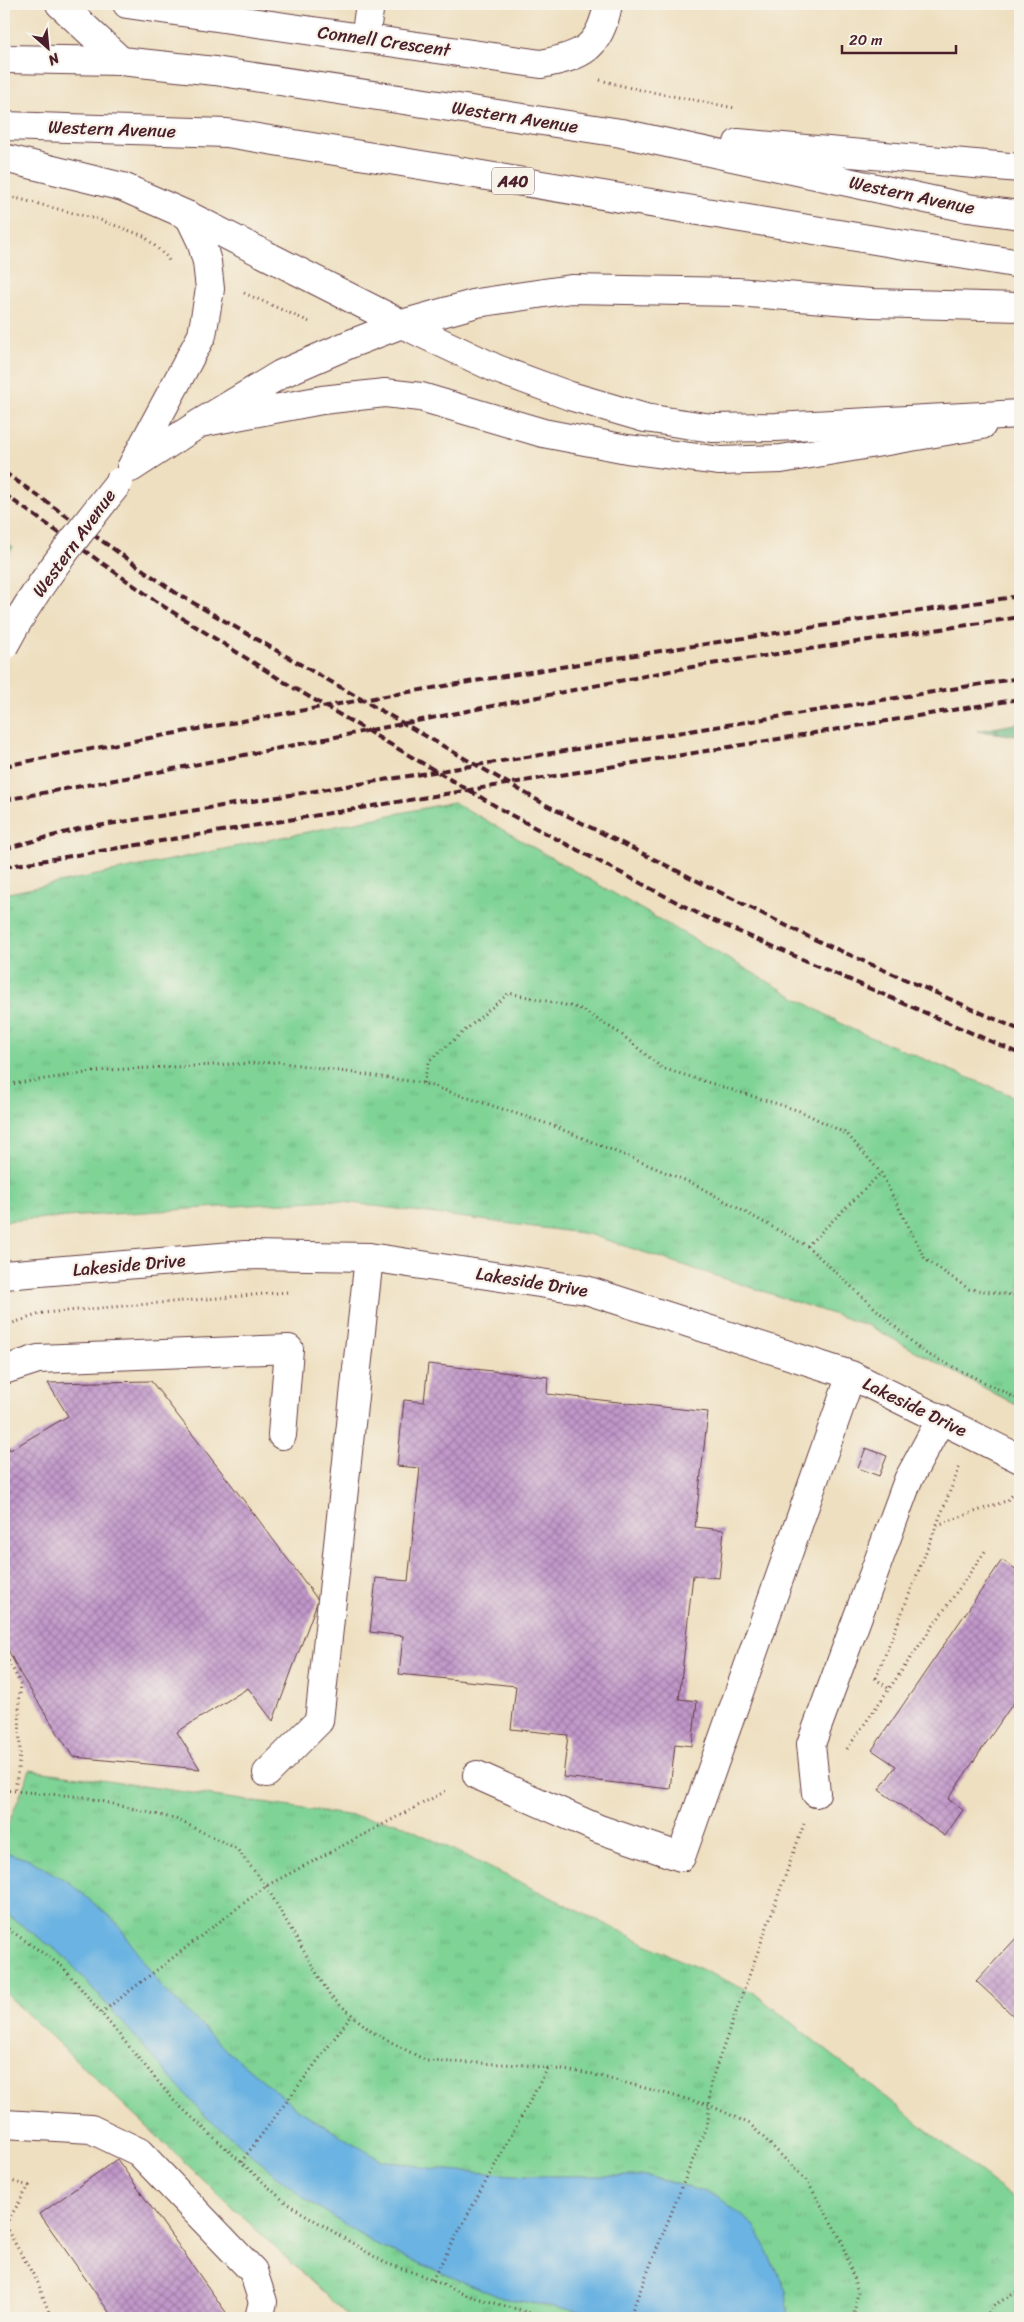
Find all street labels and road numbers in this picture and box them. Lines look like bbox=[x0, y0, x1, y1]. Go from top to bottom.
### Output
street label: Connell Crescent bbox=[316, 16, 453, 66]
street label: Western Avenue bbox=[449, 91, 581, 143]
street label: Western Avenue bbox=[48, 111, 176, 147]
street label: Western Avenue bbox=[846, 166, 978, 224]
road number: A40 bbox=[492, 168, 534, 195]
street label: Western Avenue bbox=[23, 482, 125, 604]
street label: Lakeside Drive bbox=[71, 1244, 187, 1286]
street label: Lakeside Drive bbox=[474, 1257, 591, 1307]
street label: Lakeside Drive bbox=[857, 1368, 973, 1446]

